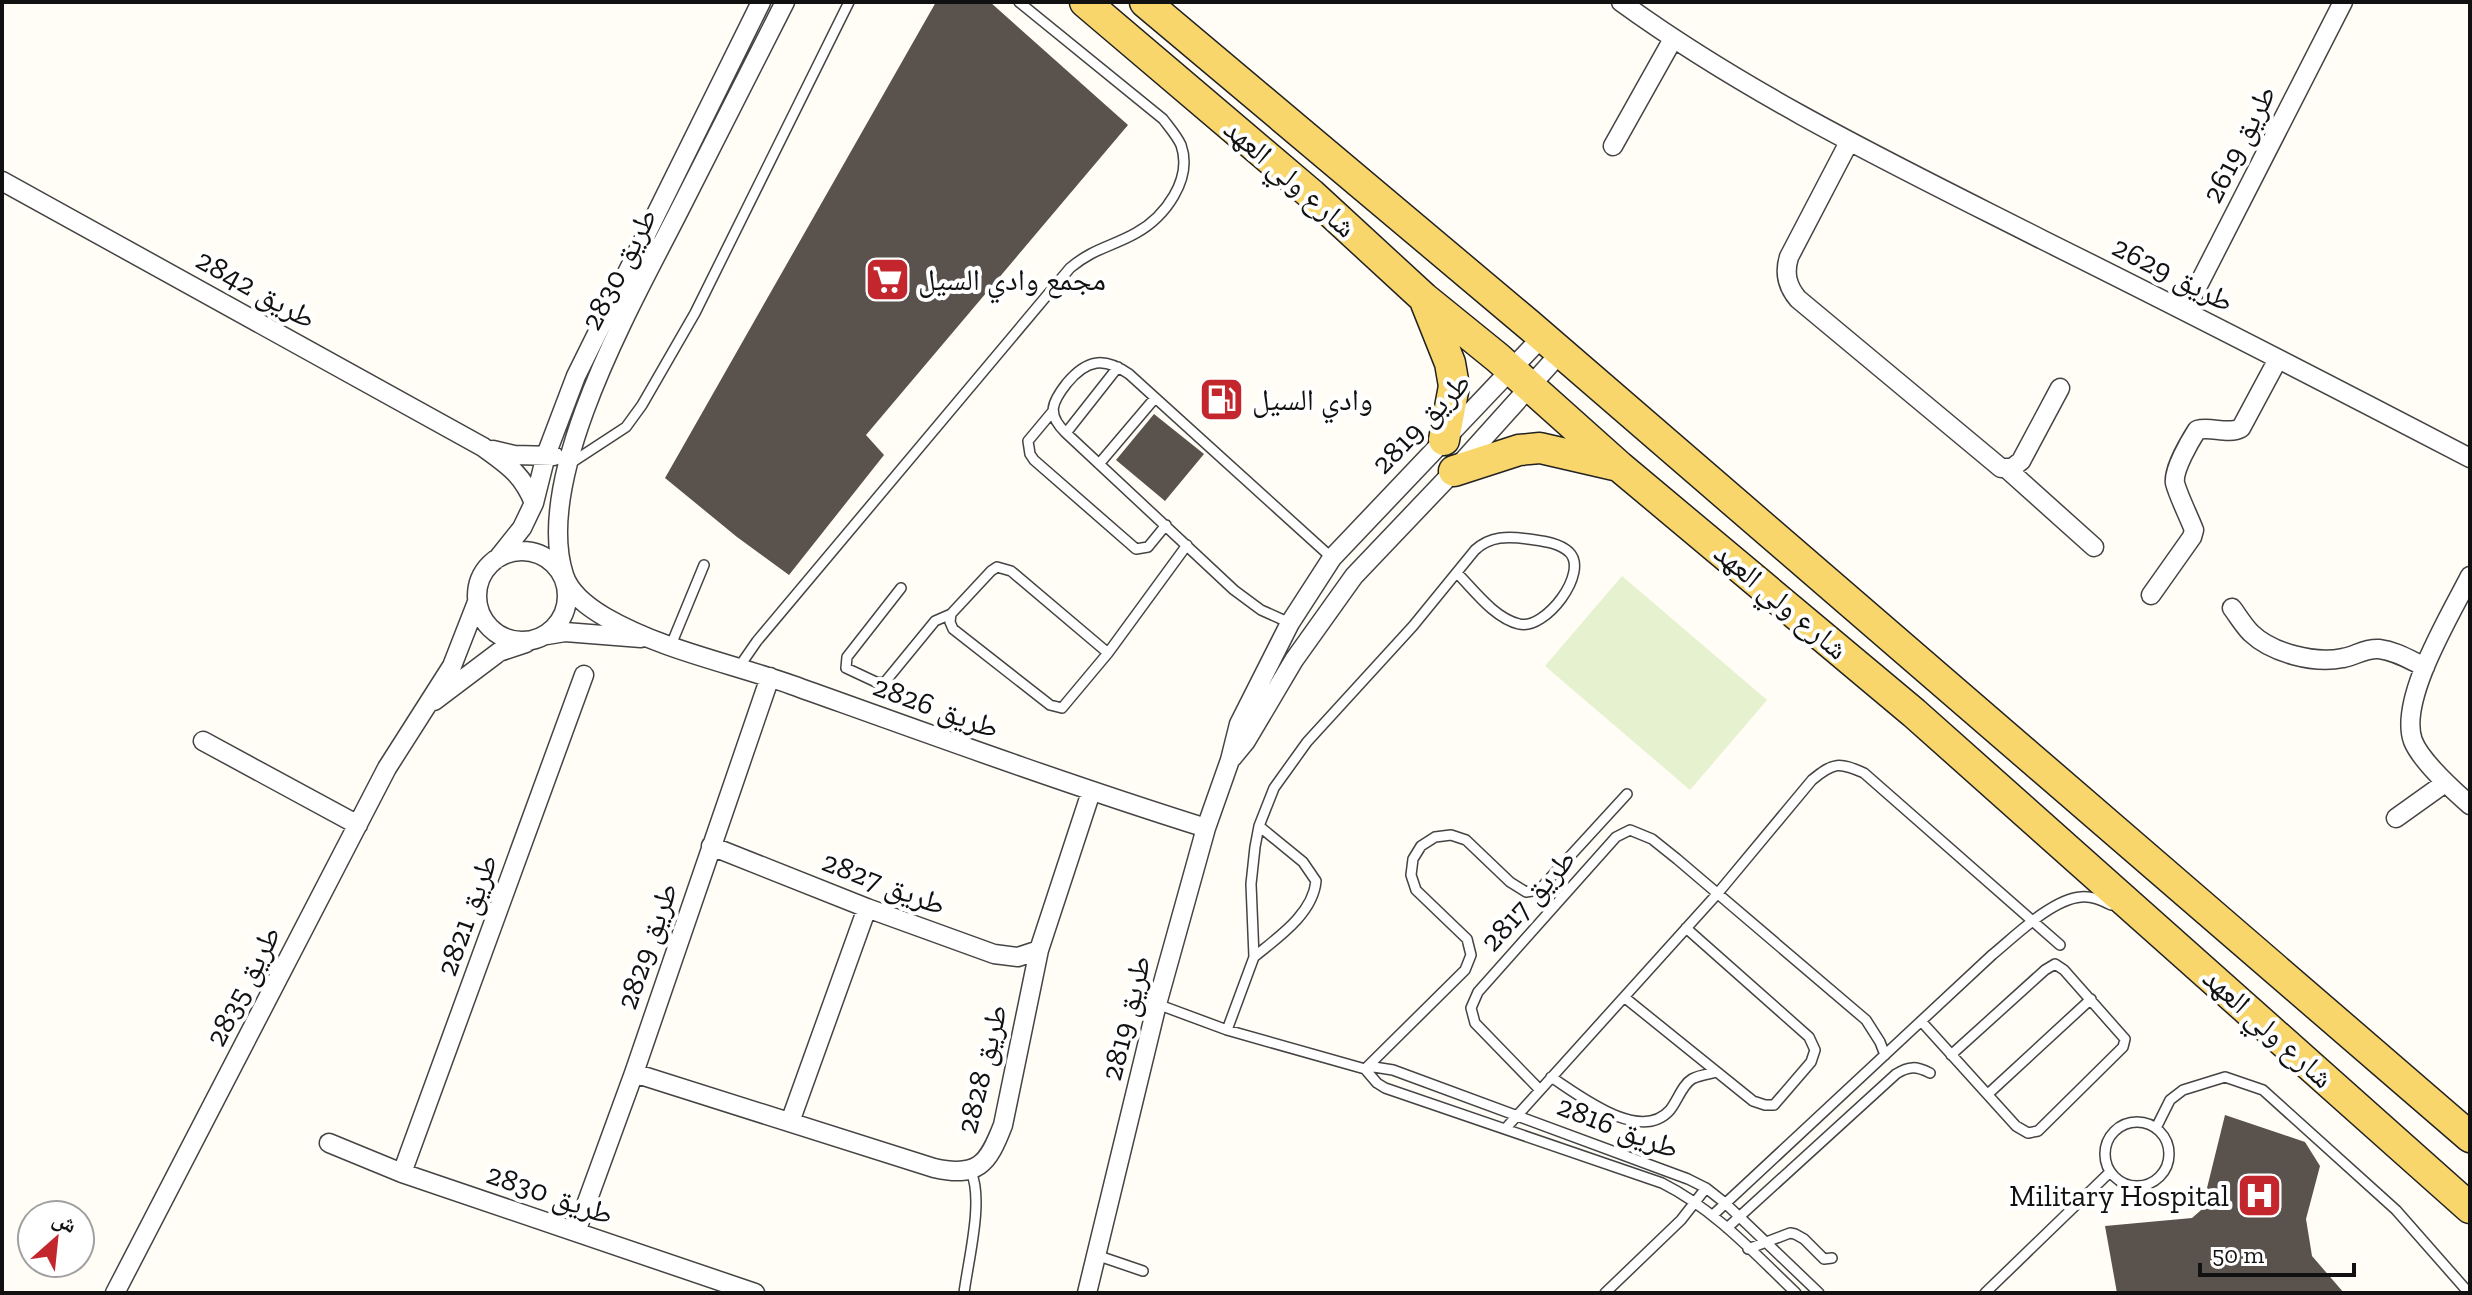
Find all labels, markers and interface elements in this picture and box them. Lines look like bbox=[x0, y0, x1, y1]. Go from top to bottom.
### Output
street label: طريق 2619 bbox=[2194, 79, 2284, 209]
street label: شارع ولي العهد bbox=[1213, 111, 1363, 249]
street label: طريق 2830 bbox=[573, 202, 665, 336]
street label: طريق 2629 bbox=[2106, 228, 2240, 320]
street label: طريق 2842 bbox=[190, 241, 322, 337]
supermarket icon: مجمع وادي السيل bbox=[863, 256, 911, 304]
place label: مجمع وادي السيل bbox=[918, 262, 1106, 304]
street label: طريق 2819 bbox=[1364, 365, 1478, 481]
fuel station icon: وادي السيل bbox=[1197, 376, 1245, 424]
place label: وادي السيل bbox=[1252, 382, 1373, 424]
street label: شارع ولي العهد bbox=[1703, 535, 1855, 672]
street label: طريق 2826 bbox=[868, 668, 1004, 746]
street label: طريق 2817 bbox=[1473, 841, 1583, 959]
street label: طريق 2827 bbox=[817, 843, 951, 923]
street label: طريق 2821 bbox=[428, 849, 506, 981]
street label: طريق 2829 bbox=[609, 878, 685, 1014]
street label: طريق 2835 bbox=[197, 920, 289, 1052]
street label: طريق 2819 bbox=[1093, 952, 1159, 1084]
street label: شارع ولي العهد bbox=[2192, 960, 2341, 1100]
street label: طريق 2828 bbox=[949, 1001, 1015, 1137]
street label: طريق 2816 bbox=[1552, 1087, 1684, 1167]
street label: طريق 2830 bbox=[482, 1156, 618, 1232]
hospital icon: Military Hospital bbox=[2236, 1172, 2284, 1220]
place label: Military Hospital bbox=[2009, 1178, 2229, 1214]
north arrow bbox=[16, 1199, 96, 1279]
text: ش bbox=[48, 1204, 81, 1239]
scale bar bbox=[2200, 1227, 2354, 1277]
text: 50 m bbox=[2212, 1240, 2265, 1269]

